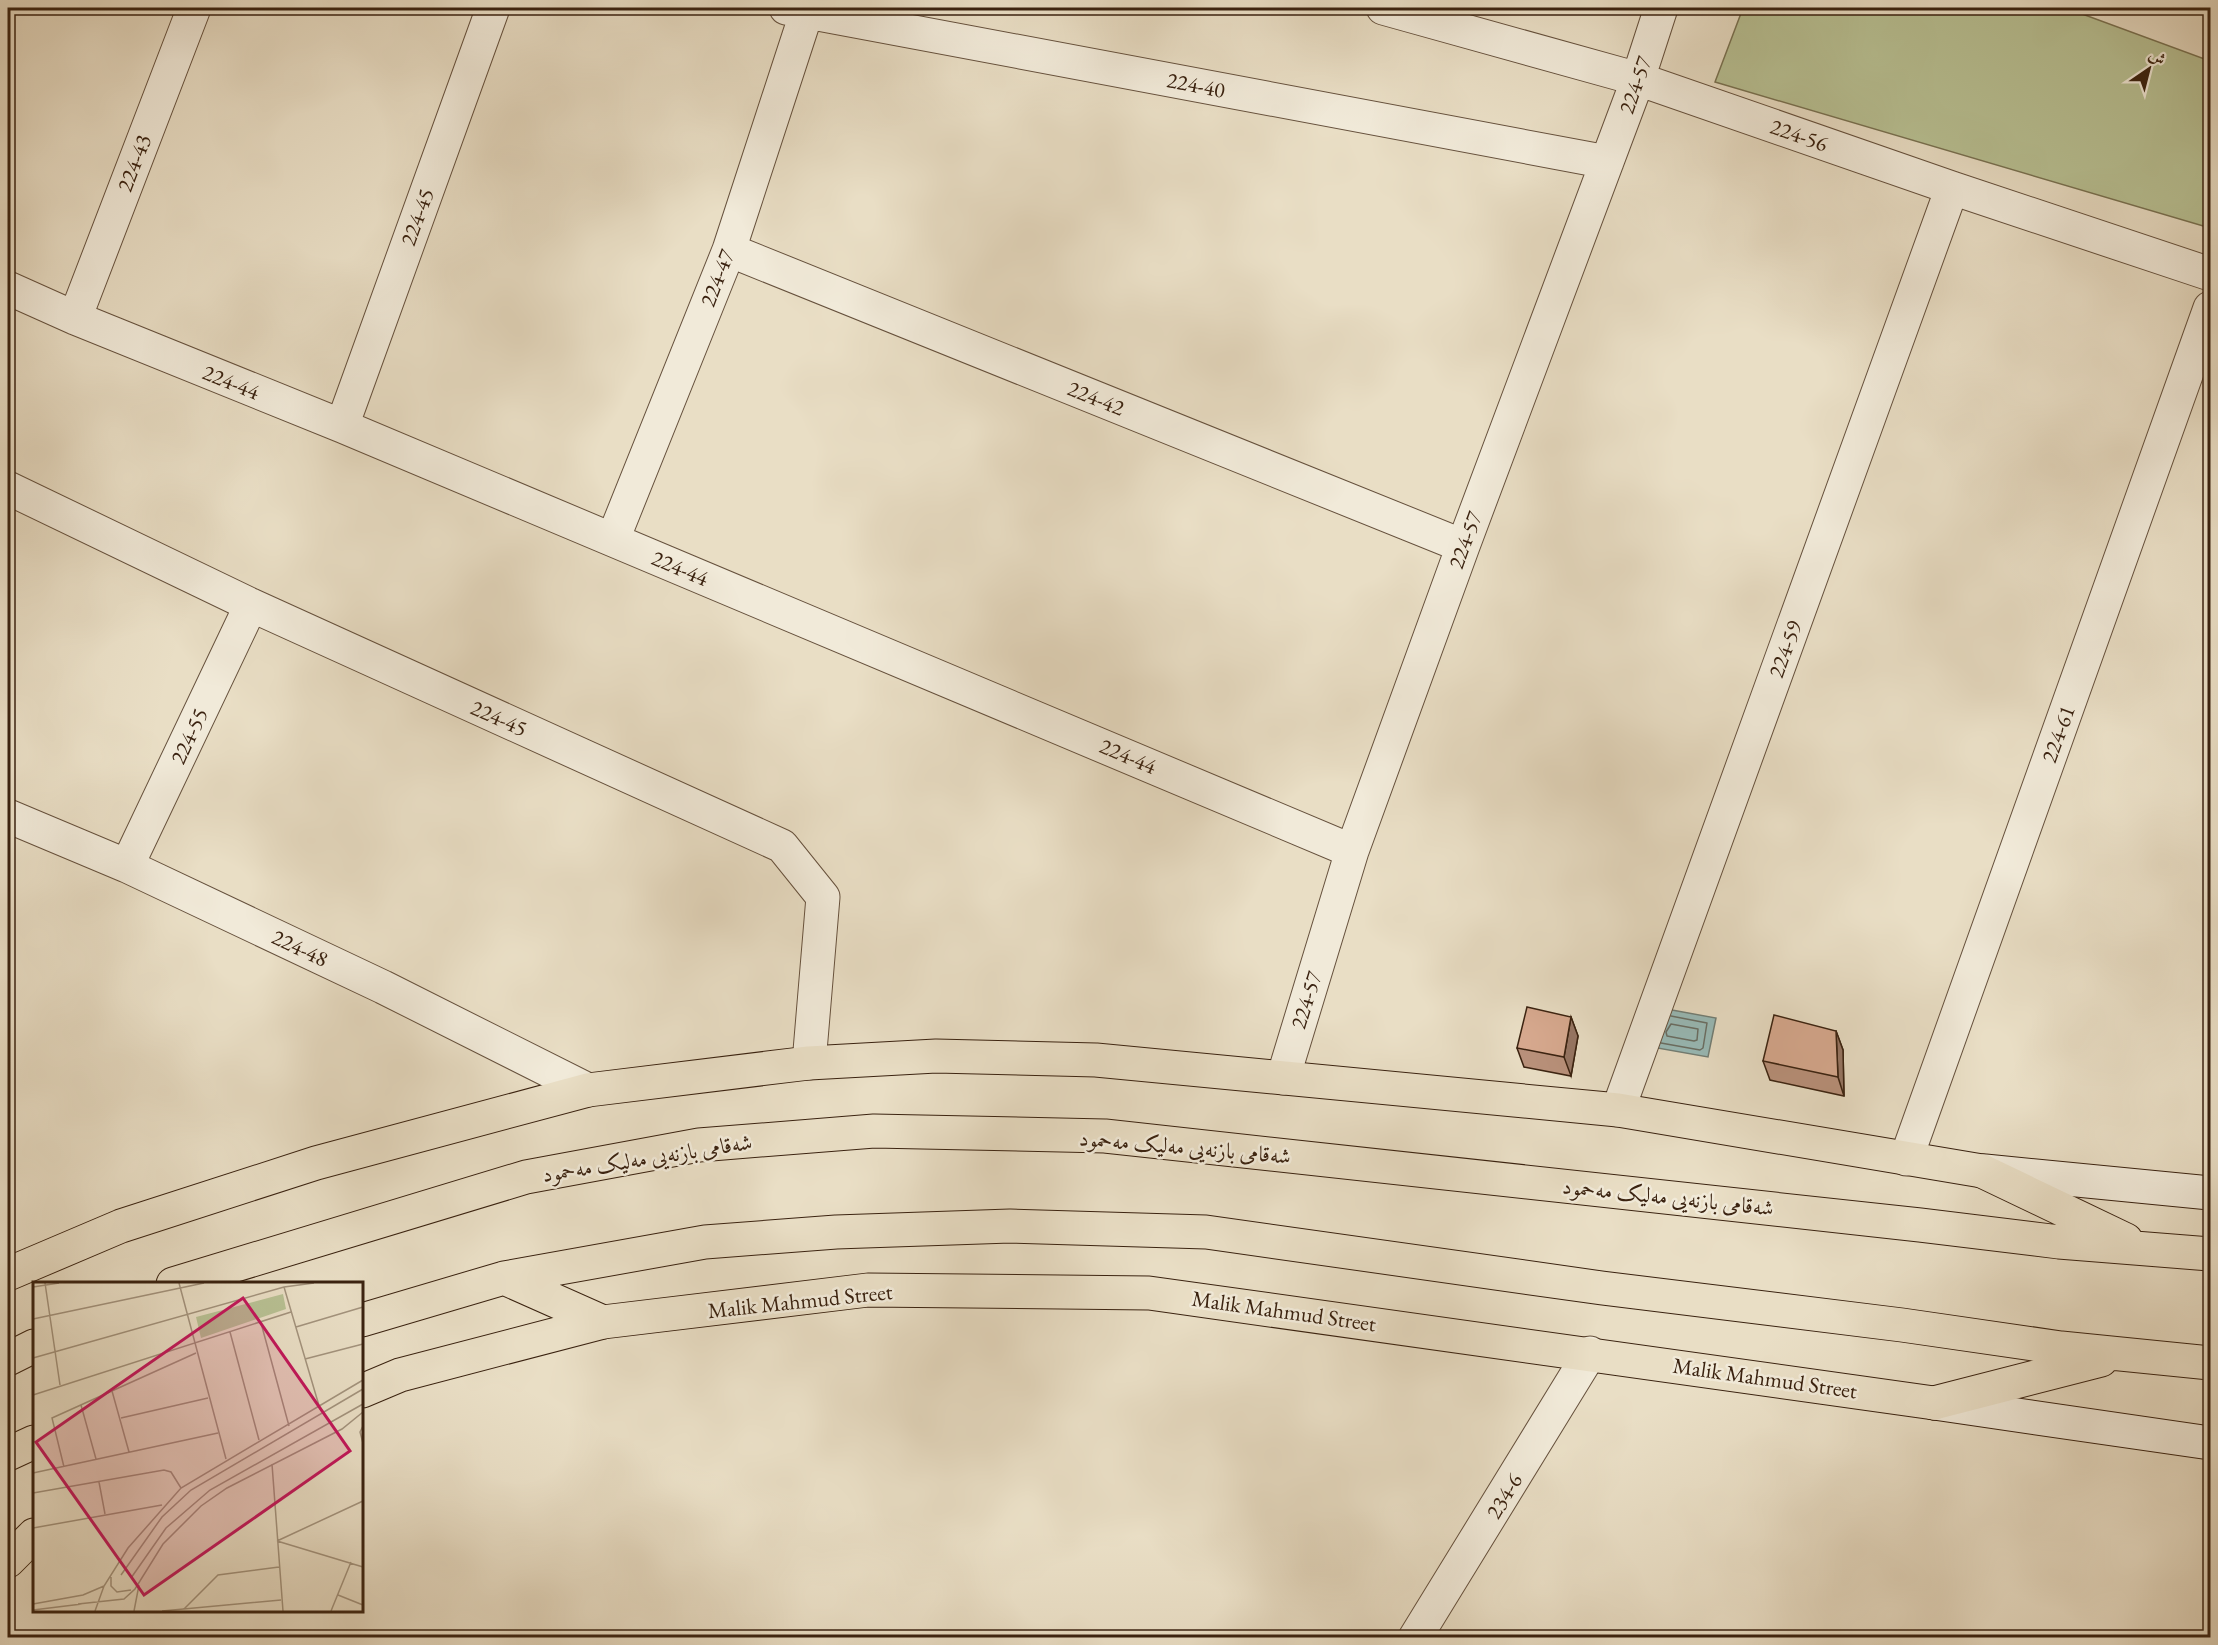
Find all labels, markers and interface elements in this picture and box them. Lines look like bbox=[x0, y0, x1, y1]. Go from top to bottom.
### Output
north arrow bbox=[2119, 39, 2179, 99]
text: ش bbox=[2145, 44, 2170, 70]
street label: 224-57 bbox=[1612, 52, 1658, 118]
street label: 224-40 bbox=[1164, 65, 1228, 105]
street label: 224-56 bbox=[1766, 112, 1832, 158]
street label: 224-43 bbox=[110, 130, 158, 196]
street label: 224-45 bbox=[393, 184, 441, 250]
street label: 224-47 bbox=[693, 245, 741, 311]
street label: 224-44 bbox=[198, 358, 264, 407]
street label: 224-42 bbox=[1063, 374, 1129, 423]
street label: 224-57 bbox=[1441, 507, 1489, 573]
street label: 224-44 bbox=[647, 543, 713, 593]
street label: 224-59 bbox=[1761, 616, 1809, 682]
street label: 224-45 bbox=[466, 693, 532, 743]
street label: 224-61 bbox=[2034, 701, 2082, 767]
street label: 224-55 bbox=[163, 703, 215, 769]
street label: 224-44 bbox=[1095, 731, 1161, 781]
street label: 224-48 bbox=[267, 922, 333, 974]
street label: 224-57 bbox=[1284, 967, 1329, 1032]
street label: شەقامی بازنەیی مەلیک مەحمود bbox=[1078, 1123, 1292, 1172]
street label: شەقامی بازنەیی مەلیک مەحمود bbox=[540, 1127, 754, 1190]
street label: شەقامی بازنەیی مەلیک مەحمود bbox=[1561, 1171, 1775, 1224]
street label: Malik Mahmud Street bbox=[706, 1277, 894, 1325]
inset map bbox=[33, 1282, 363, 1612]
street label: Malik Mahmud Street bbox=[1190, 1284, 1378, 1338]
street label: Malik Mahmud Street bbox=[1671, 1351, 1859, 1405]
street label: 234-6 bbox=[1479, 1467, 1529, 1524]

